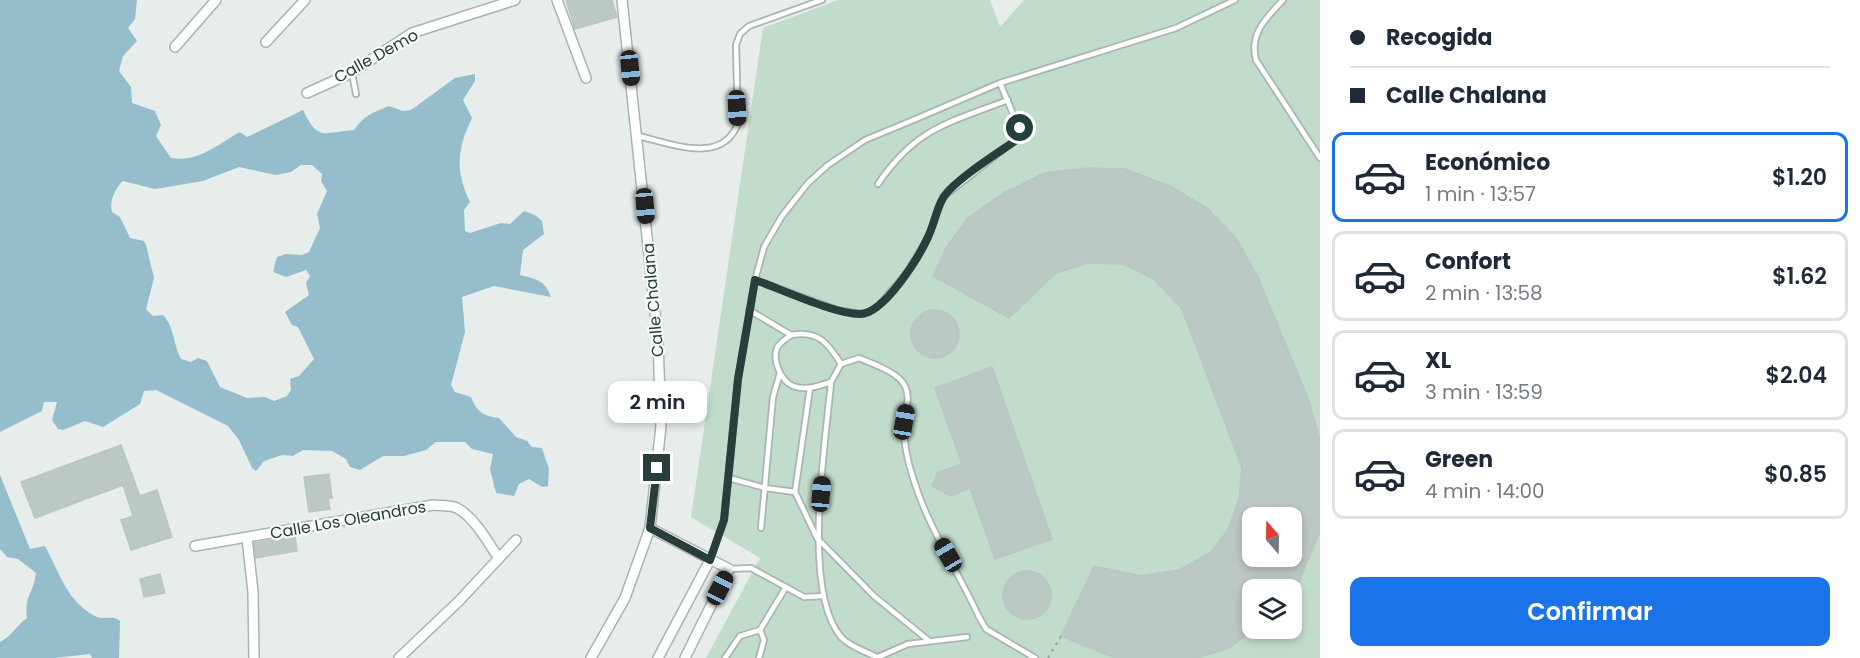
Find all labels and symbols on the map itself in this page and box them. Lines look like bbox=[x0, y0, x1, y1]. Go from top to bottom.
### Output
street label: Calle Demo bbox=[330, 23, 422, 89]
car bbox=[619, 49, 641, 87]
car bbox=[727, 90, 747, 126]
route start bbox=[1006, 114, 1033, 141]
car bbox=[634, 187, 656, 225]
street label: Calle Chalana bbox=[637, 242, 669, 358]
callout: 2 min bbox=[608, 381, 706, 423]
car bbox=[892, 403, 916, 441]
route end bbox=[643, 454, 670, 481]
car bbox=[810, 475, 832, 513]
street label: Calle Los Oleandros bbox=[268, 495, 428, 545]
north arrow bbox=[1242, 507, 1302, 567]
car bbox=[931, 535, 965, 575]
car bbox=[704, 568, 736, 608]

